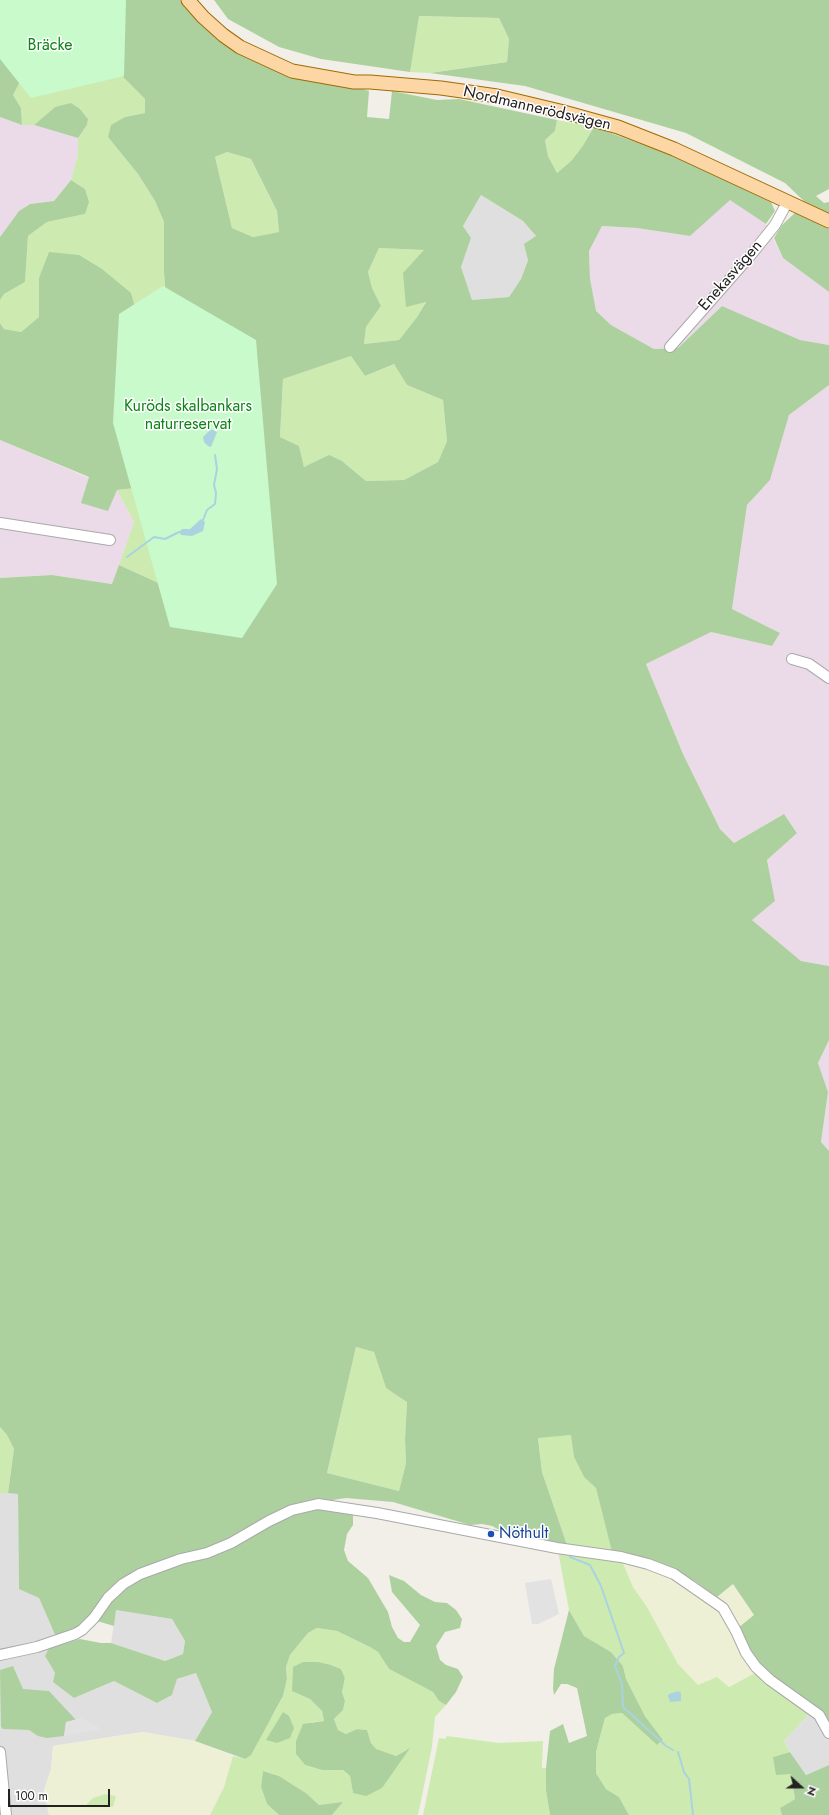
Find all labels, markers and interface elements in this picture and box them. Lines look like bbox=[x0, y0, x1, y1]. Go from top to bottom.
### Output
park label: Bräcke bbox=[28, 36, 72, 56]
street label: Nordmannerödsvägen bbox=[461, 83, 613, 135]
street label: Enekasvägen bbox=[695, 237, 767, 315]
park label: Kuröds skalbankars naturreservat bbox=[124, 397, 252, 435]
place label: Nöthult bbox=[499, 1524, 548, 1544]
marker: Nöthult bbox=[486, 1529, 496, 1539]
north arrow bbox=[781, 1767, 821, 1807]
scale bar bbox=[10, 1781, 112, 1807]
text: N bbox=[803, 1784, 821, 1798]
text: 100 m bbox=[15, 1787, 48, 1805]

